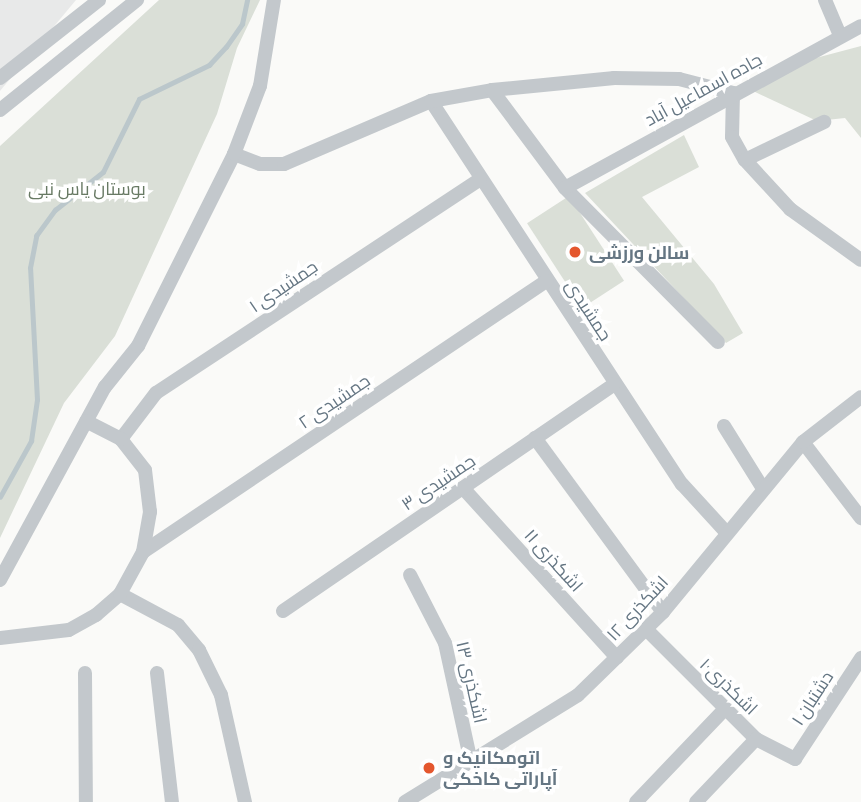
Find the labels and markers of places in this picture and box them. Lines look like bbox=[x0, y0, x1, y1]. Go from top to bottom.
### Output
place label: سالن ورزشی bbox=[589, 241, 689, 263]
marker: سالن ورزشی bbox=[567, 244, 583, 260]
place label: اتومکانیک و آپاراتی کاخکی bbox=[443, 747, 557, 790]
marker: اتومکانیک و آپاراتی کاخکی bbox=[421, 760, 437, 776]

